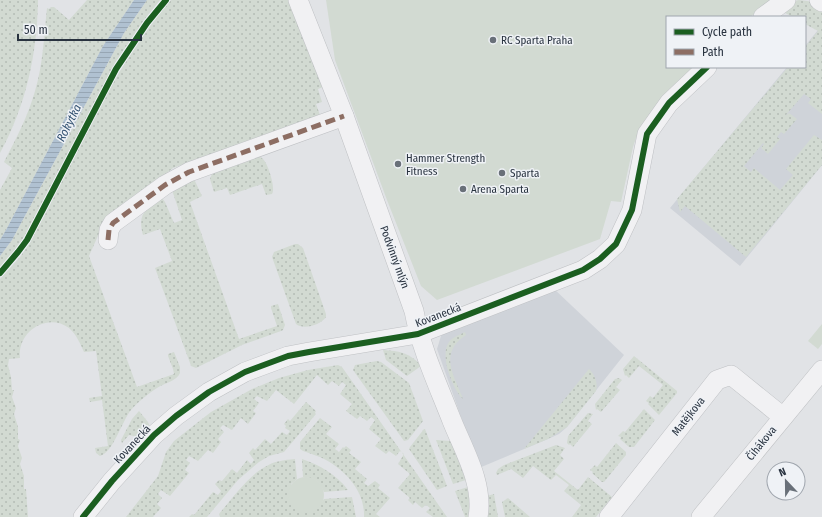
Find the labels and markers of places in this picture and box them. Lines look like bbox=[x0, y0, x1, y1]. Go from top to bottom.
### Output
place label: RC Sparta Praha bbox=[501, 34, 573, 47]
marker: RC Sparta Praha bbox=[488, 35, 498, 45]
place label: Hammer Strength Fitness bbox=[406, 152, 485, 178]
marker: Hammer Strength Fitness bbox=[393, 159, 403, 169]
place label: Sparta bbox=[510, 167, 539, 180]
marker: Sparta bbox=[497, 168, 507, 178]
place label: Arena Sparta bbox=[471, 183, 529, 196]
marker: Arena Sparta bbox=[458, 184, 468, 194]

